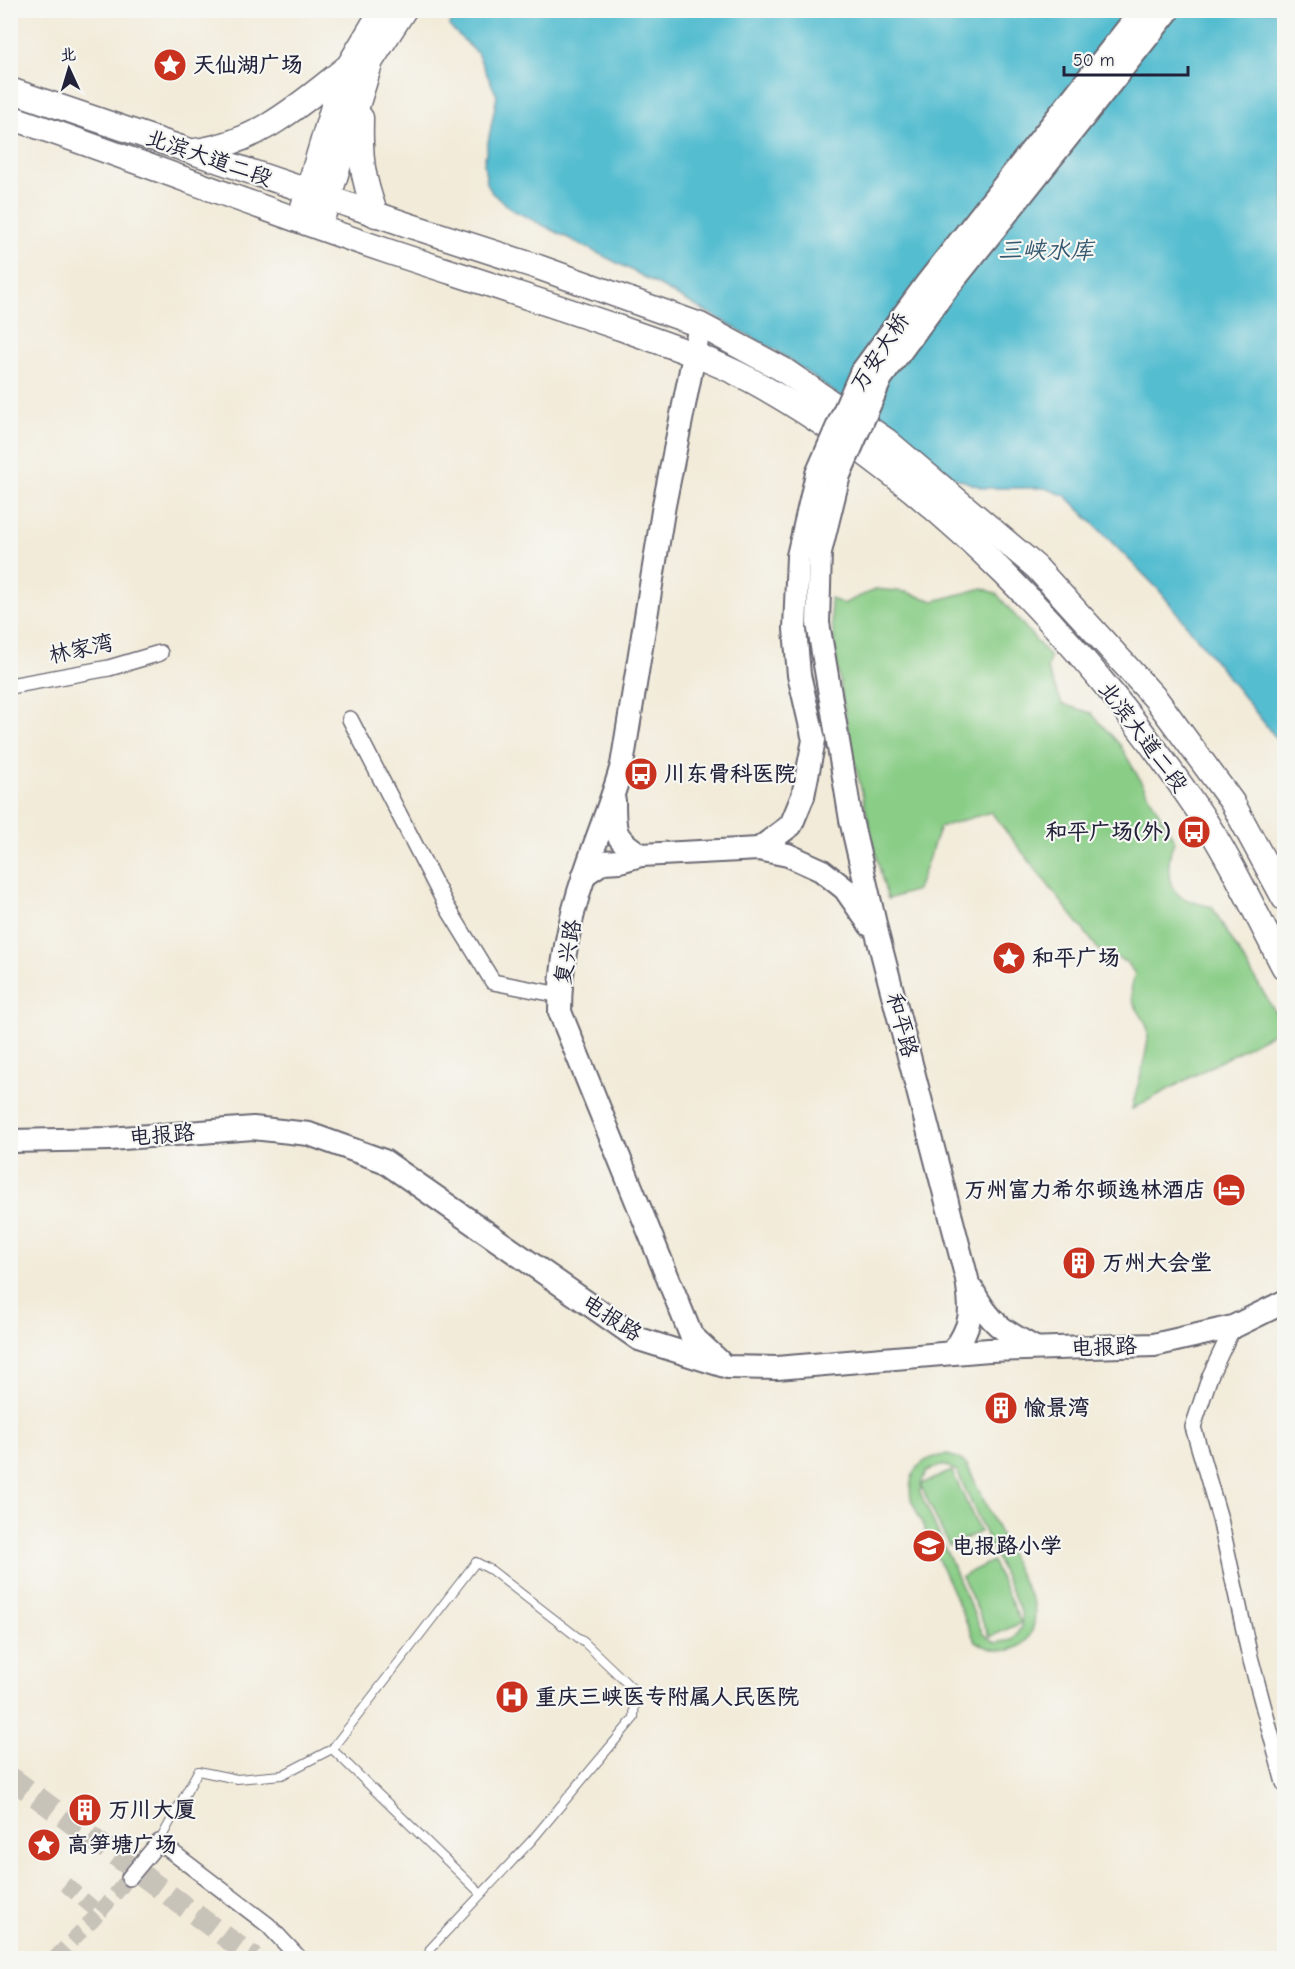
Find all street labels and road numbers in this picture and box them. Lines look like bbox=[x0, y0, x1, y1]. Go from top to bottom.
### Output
street label: 北滨大道二段 bbox=[142, 124, 276, 192]
street label: 万安大桥 bbox=[845, 308, 915, 396]
street label: 林家湾 bbox=[46, 629, 116, 669]
street label: 北滨大道二段 bbox=[1093, 676, 1193, 798]
street label: 复兴路 bbox=[549, 917, 587, 987]
street label: 和平路 bbox=[881, 990, 923, 1060]
street label: 电报路 bbox=[128, 1119, 196, 1151]
street label: 电报路 bbox=[577, 1289, 647, 1347]
street label: 电报路 bbox=[1071, 1333, 1137, 1361]

